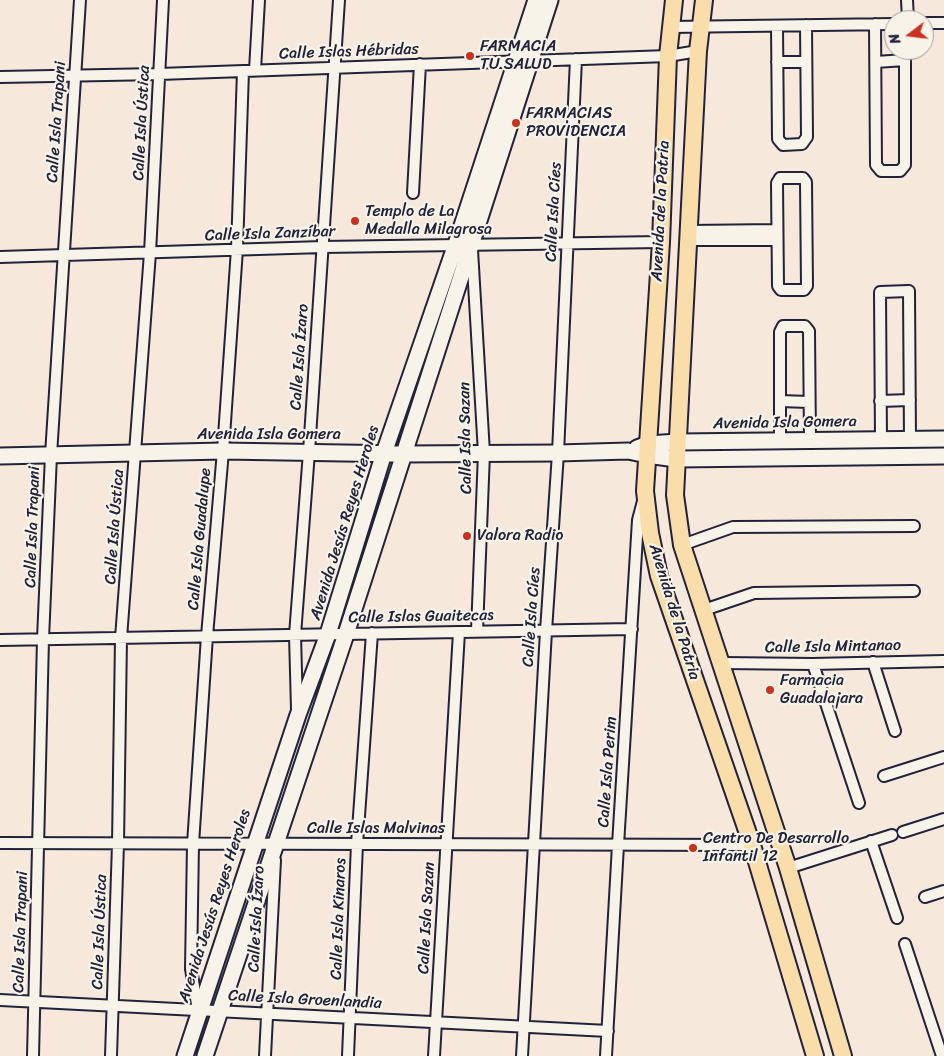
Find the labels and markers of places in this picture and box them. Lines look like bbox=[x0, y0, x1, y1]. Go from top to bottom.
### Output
place label: FARMACIA TU SALUD bbox=[480, 37, 556, 75]
marker: FARMACIA TU SALUD bbox=[464, 50, 476, 62]
place label: FARMACIAS PROVIDENCIA bbox=[526, 104, 626, 142]
marker: FARMACIAS PROVIDENCIA bbox=[510, 117, 522, 129]
place label: Templo de La Medalla Milagrosa bbox=[365, 202, 492, 240]
marker: Templo de La Medalla Milagrosa bbox=[349, 215, 361, 227]
place label: Valora Radio bbox=[477, 526, 563, 546]
marker: Valora Radio bbox=[461, 530, 473, 542]
place label: Farmacia Guadalajara bbox=[780, 671, 863, 709]
marker: Farmacia Guadalajara bbox=[764, 684, 776, 696]
place label: Centro De Desarrollo Infantil 12 bbox=[703, 829, 849, 867]
marker: Centro De Desarrollo Infantil 12 bbox=[687, 842, 699, 854]

